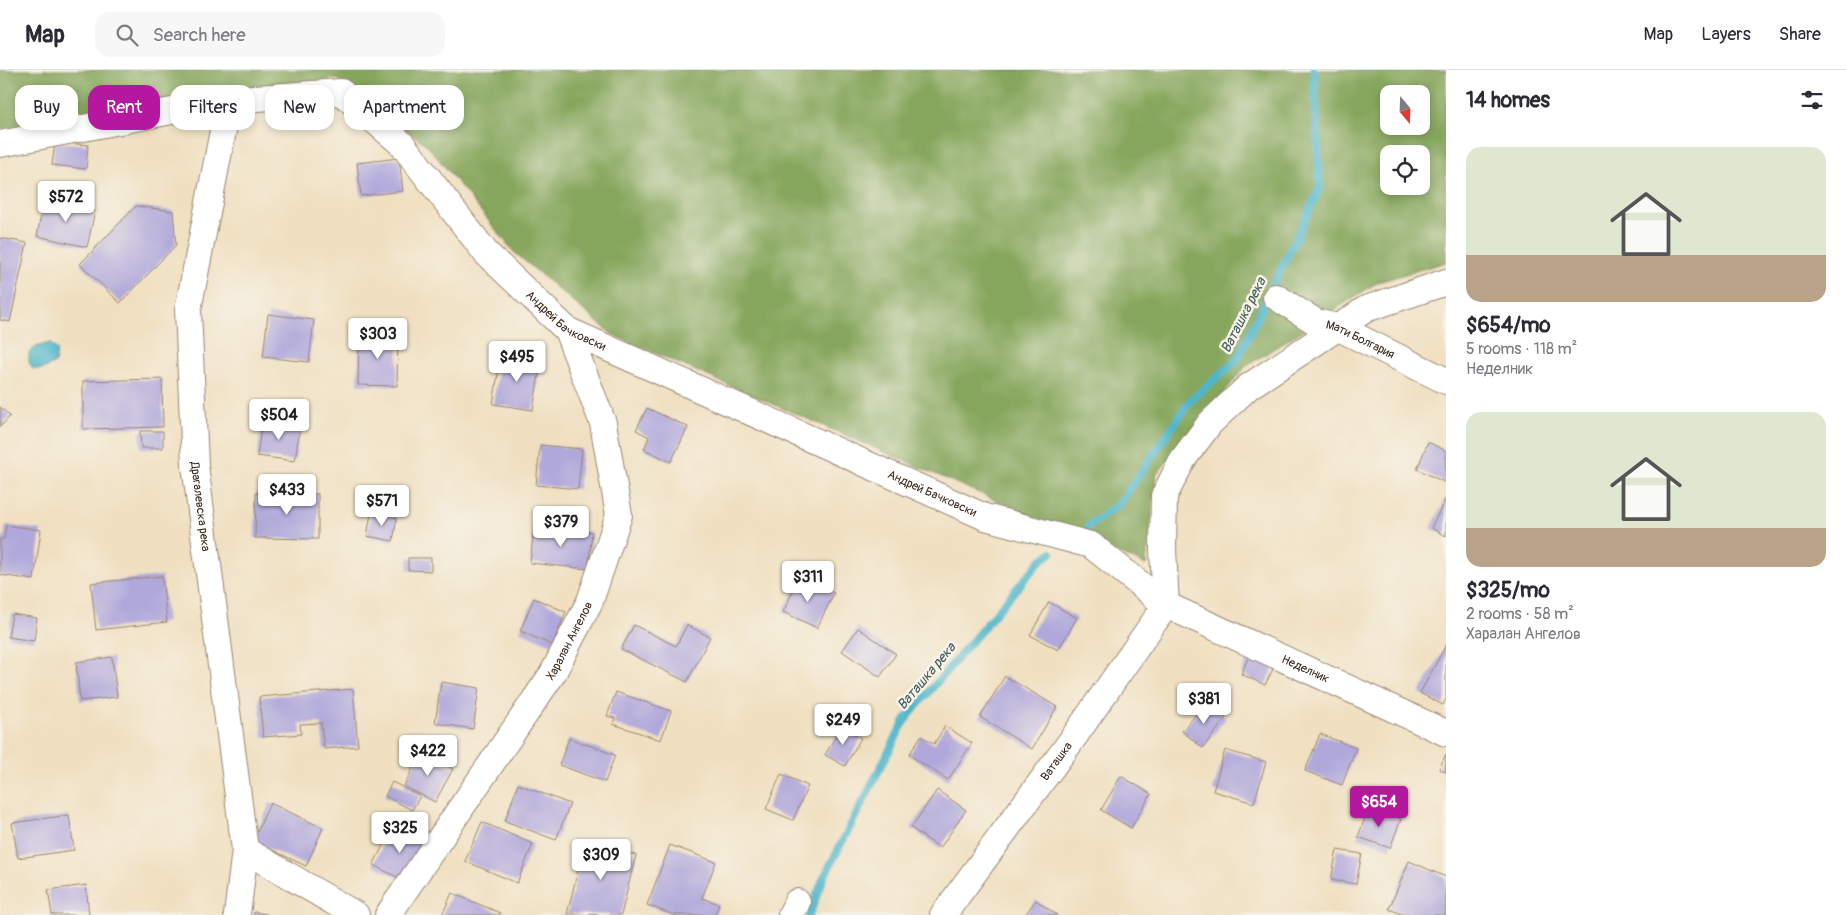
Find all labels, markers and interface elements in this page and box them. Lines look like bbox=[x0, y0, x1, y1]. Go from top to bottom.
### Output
search box bbox=[95, 12, 445, 57]
text: Map bbox=[25, 20, 65, 49]
icon: search bbox=[113, 21, 141, 49]
text: Search here bbox=[153, 23, 246, 47]
text: Map bbox=[1644, 23, 1673, 46]
text: Layers bbox=[1701, 23, 1751, 46]
text: Share bbox=[1779, 23, 1821, 46]
chip: Buy bbox=[15, 85, 78, 130]
chip: Rent bbox=[88, 85, 160, 130]
chip: Filters bbox=[170, 85, 255, 130]
chip: New bbox=[265, 85, 334, 130]
chip: Apartment bbox=[344, 85, 464, 130]
north arrow bbox=[1380, 85, 1430, 135]
map controls bbox=[1380, 85, 1430, 195]
icon: filters bbox=[1798, 86, 1826, 114]
text: 14 homes bbox=[1466, 87, 1550, 114]
button: locate bbox=[1380, 145, 1430, 195]
icon: home bbox=[1601, 179, 1691, 269]
pin: $572 bbox=[36, 180, 96, 223]
text: $572 bbox=[49, 187, 83, 207]
water label: Ваташка река bbox=[1217, 274, 1270, 356]
street label: Андрей Бачковски bbox=[522, 288, 609, 355]
text: $654/mo bbox=[1466, 312, 1551, 339]
pin: $303 bbox=[348, 318, 408, 360]
street label: Мати Болгария bbox=[1324, 318, 1397, 363]
text: $303 bbox=[359, 324, 397, 344]
text: 5 rooms · 118 m² bbox=[1466, 339, 1577, 359]
pin: $495 bbox=[487, 340, 547, 383]
text: $495 bbox=[500, 347, 534, 367]
text: Неделник bbox=[1466, 359, 1533, 379]
pin: $504 bbox=[249, 398, 309, 441]
text: $504 bbox=[260, 405, 298, 425]
icon: home bbox=[1601, 444, 1691, 534]
street label: Драгалевска река bbox=[187, 460, 213, 553]
street label: Андрей Бачковски bbox=[885, 467, 979, 521]
pin: $433 bbox=[257, 474, 317, 516]
text: $433 bbox=[269, 480, 305, 500]
pin: $571 bbox=[352, 484, 412, 527]
text: $571 bbox=[366, 491, 398, 511]
pin: $379 bbox=[531, 506, 591, 548]
text: $379 bbox=[544, 512, 578, 532]
pin: $311 bbox=[778, 560, 838, 603]
text: $311 bbox=[793, 567, 823, 587]
text: $325/mo bbox=[1466, 577, 1550, 604]
street label: Харалан Ангелов bbox=[543, 599, 596, 683]
text: 2 rooms · 58 m² bbox=[1466, 604, 1574, 624]
text: Харалан Ангелов bbox=[1466, 624, 1581, 644]
water label: Ваташка река bbox=[894, 638, 960, 713]
street label: Неделник bbox=[1279, 652, 1331, 687]
pin: $381 bbox=[1174, 682, 1234, 725]
text: $381 bbox=[1188, 689, 1220, 709]
pin: $249 bbox=[813, 704, 873, 746]
text: $249 bbox=[825, 710, 861, 730]
pin: $422 bbox=[398, 734, 458, 777]
street label: Ваташка bbox=[1038, 739, 1076, 784]
text: $422 bbox=[410, 741, 446, 761]
pin: $654 bbox=[1349, 786, 1409, 828]
text: $654 bbox=[1361, 792, 1397, 812]
pin: $325 bbox=[370, 812, 430, 854]
text: $325 bbox=[382, 818, 418, 838]
pin: $309 bbox=[571, 838, 631, 881]
text: $309 bbox=[583, 845, 619, 865]

